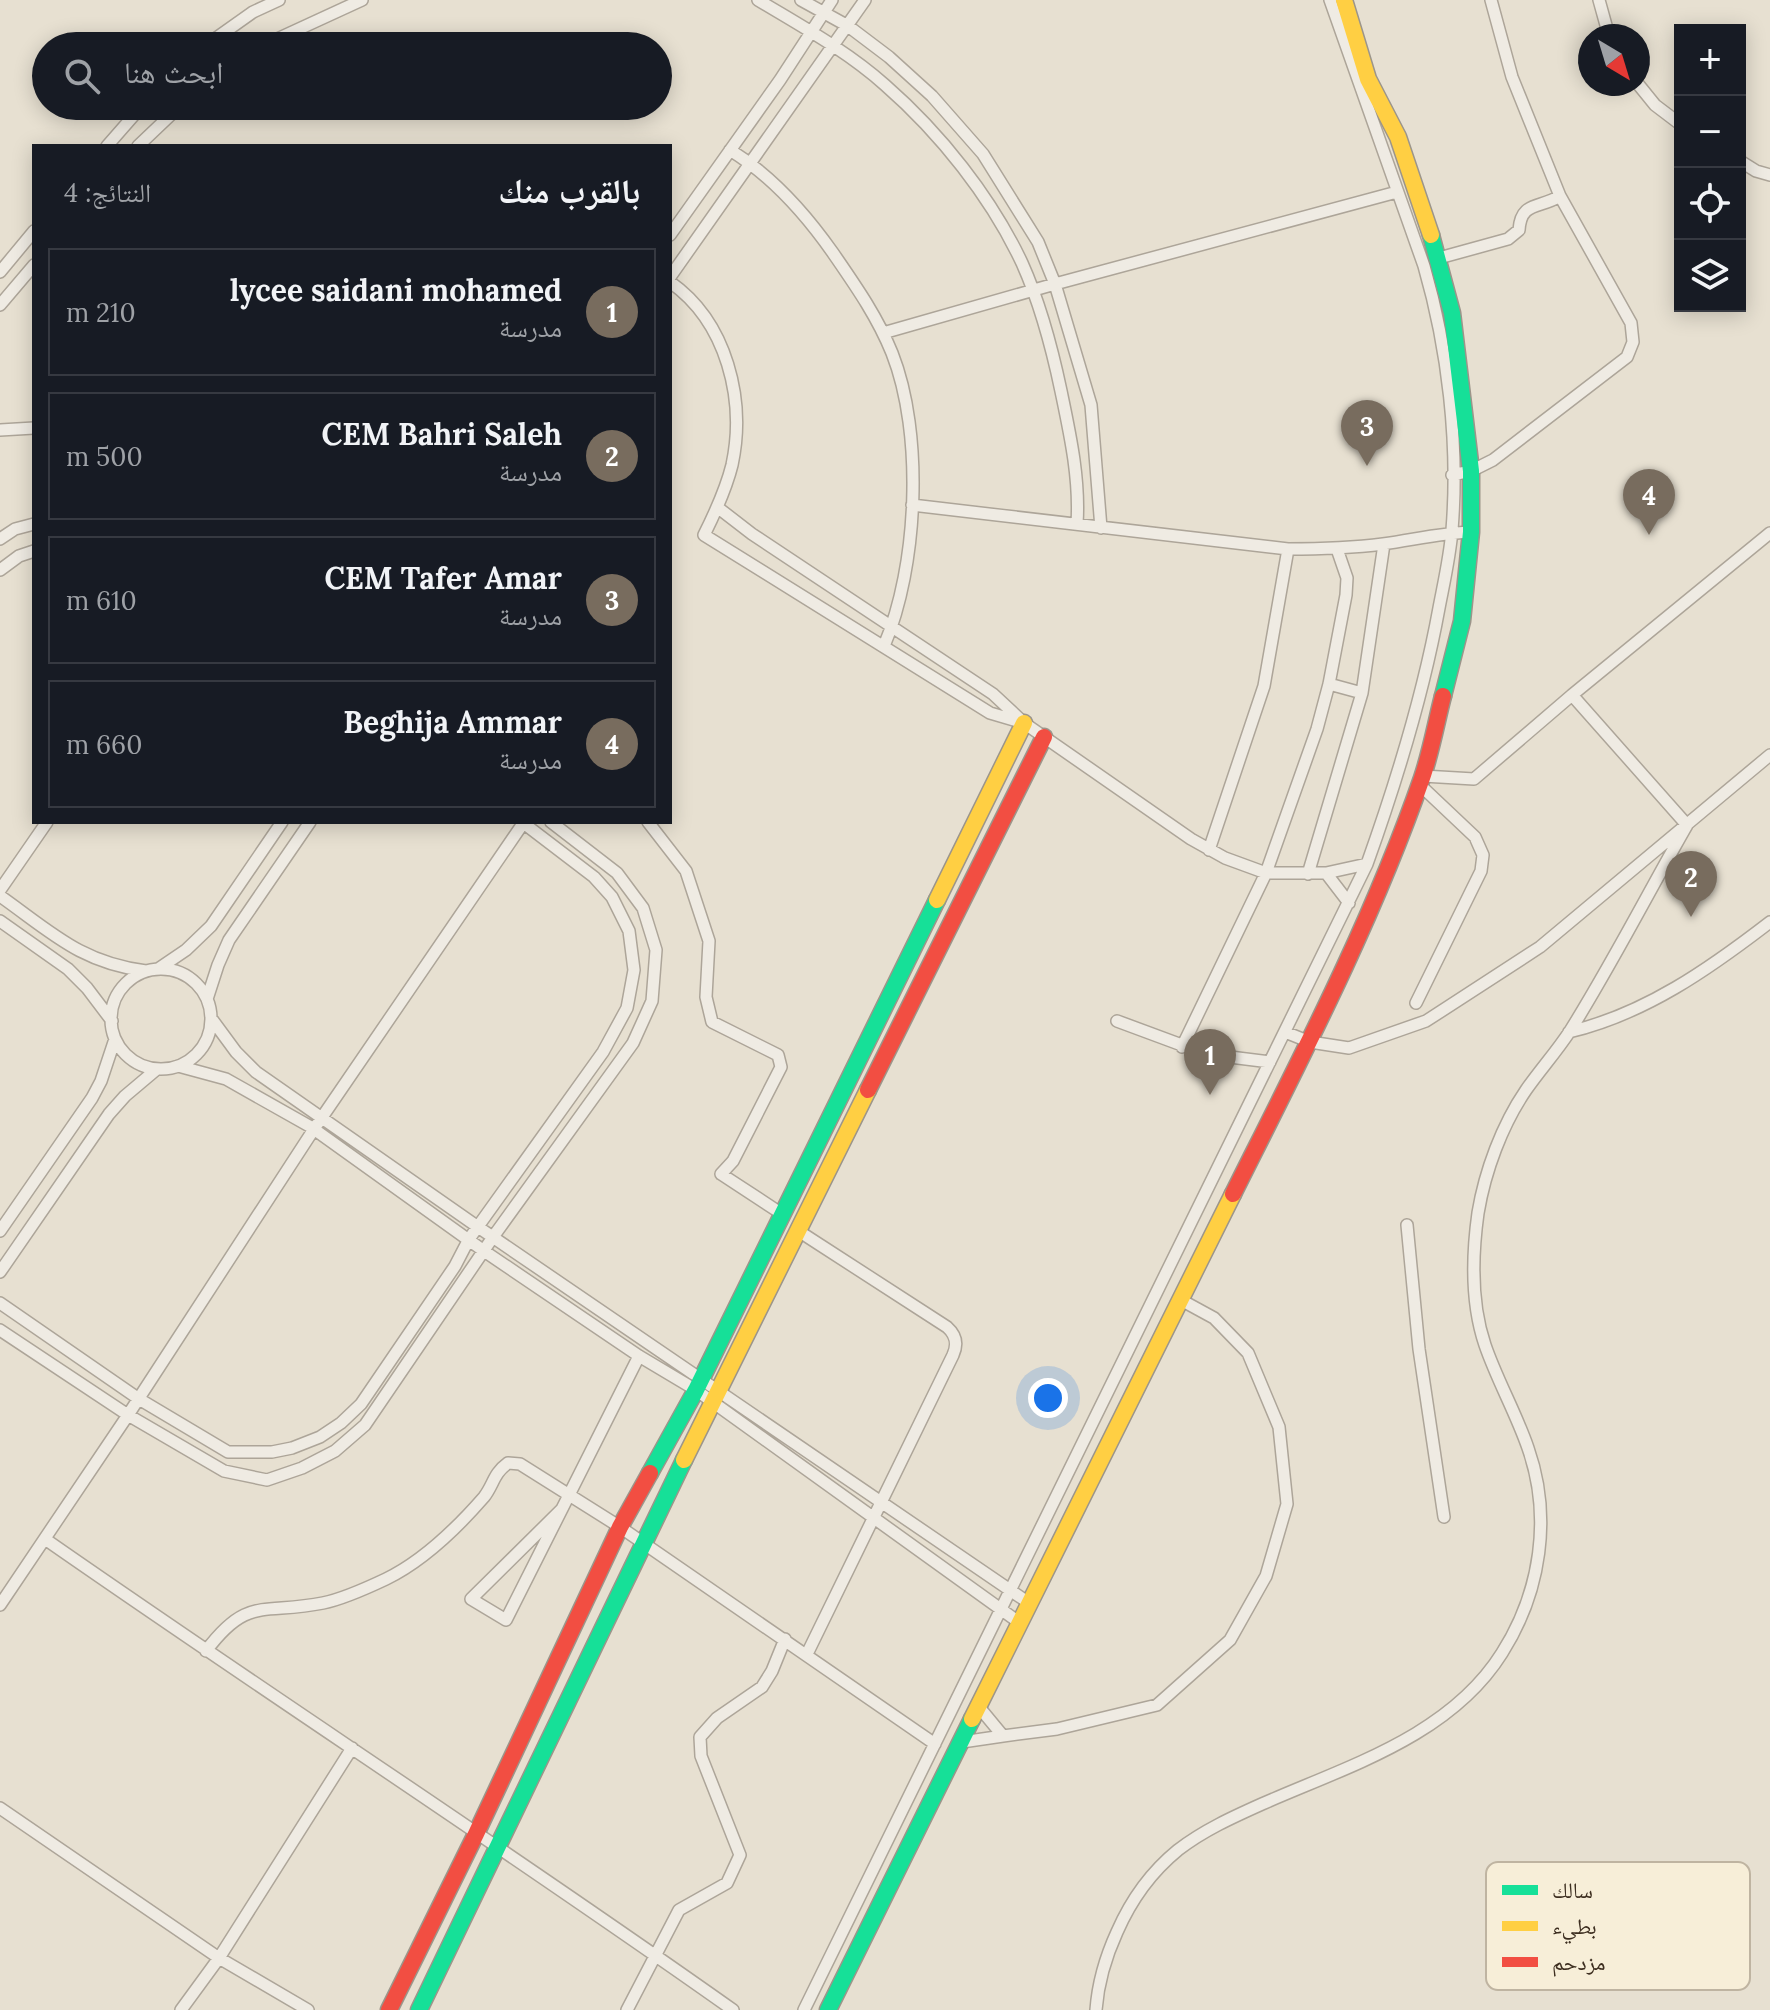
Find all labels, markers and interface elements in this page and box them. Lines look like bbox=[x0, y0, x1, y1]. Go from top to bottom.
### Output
north arrow bbox=[1578, 24, 1650, 96]
map controls bbox=[1674, 24, 1746, 312]
button: + bbox=[1674, 24, 1746, 96]
search box bbox=[32, 32, 672, 120]
text: ابحث هنا bbox=[124, 53, 223, 91]
icon: search bbox=[60, 54, 104, 98]
button: − bbox=[1674, 96, 1746, 168]
button: locate bbox=[1674, 168, 1746, 240]
text: بالقرب منك bbox=[498, 169, 640, 212]
text: النتائج: 4 bbox=[64, 176, 151, 209]
button: layers bbox=[1674, 240, 1746, 312]
text: lycee saidani mohamed bbox=[230, 271, 562, 309]
text: 210 m bbox=[66, 296, 136, 329]
text: 1 bbox=[607, 296, 617, 329]
text: مدرسة bbox=[499, 311, 562, 344]
pin: 3 bbox=[1341, 400, 1393, 466]
text: CEM Bahri Saleh bbox=[322, 415, 562, 453]
text: 500 m bbox=[66, 440, 143, 473]
text: 2 bbox=[605, 440, 619, 473]
text: مدرسة bbox=[499, 455, 562, 488]
pin: 4 bbox=[1623, 469, 1675, 535]
text: CEM Tafer Amar bbox=[324, 559, 562, 597]
text: 610 m bbox=[66, 584, 137, 617]
text: 3 bbox=[605, 584, 619, 617]
text: مدرسة bbox=[499, 599, 562, 632]
text: Beghija Ammar bbox=[343, 703, 562, 741]
text: 660 m bbox=[66, 728, 142, 761]
text: 4 bbox=[605, 728, 619, 761]
text: مدرسة bbox=[499, 743, 562, 776]
pin: 2 bbox=[1665, 851, 1717, 917]
pin: 1 bbox=[1184, 1029, 1236, 1095]
your location bbox=[1028, 1378, 1068, 1418]
legend bbox=[1486, 1862, 1750, 1990]
text: سالك bbox=[1552, 1876, 1593, 1904]
text: بطيء bbox=[1552, 1912, 1597, 1944]
text: مزدحم bbox=[1552, 1948, 1606, 1977]

